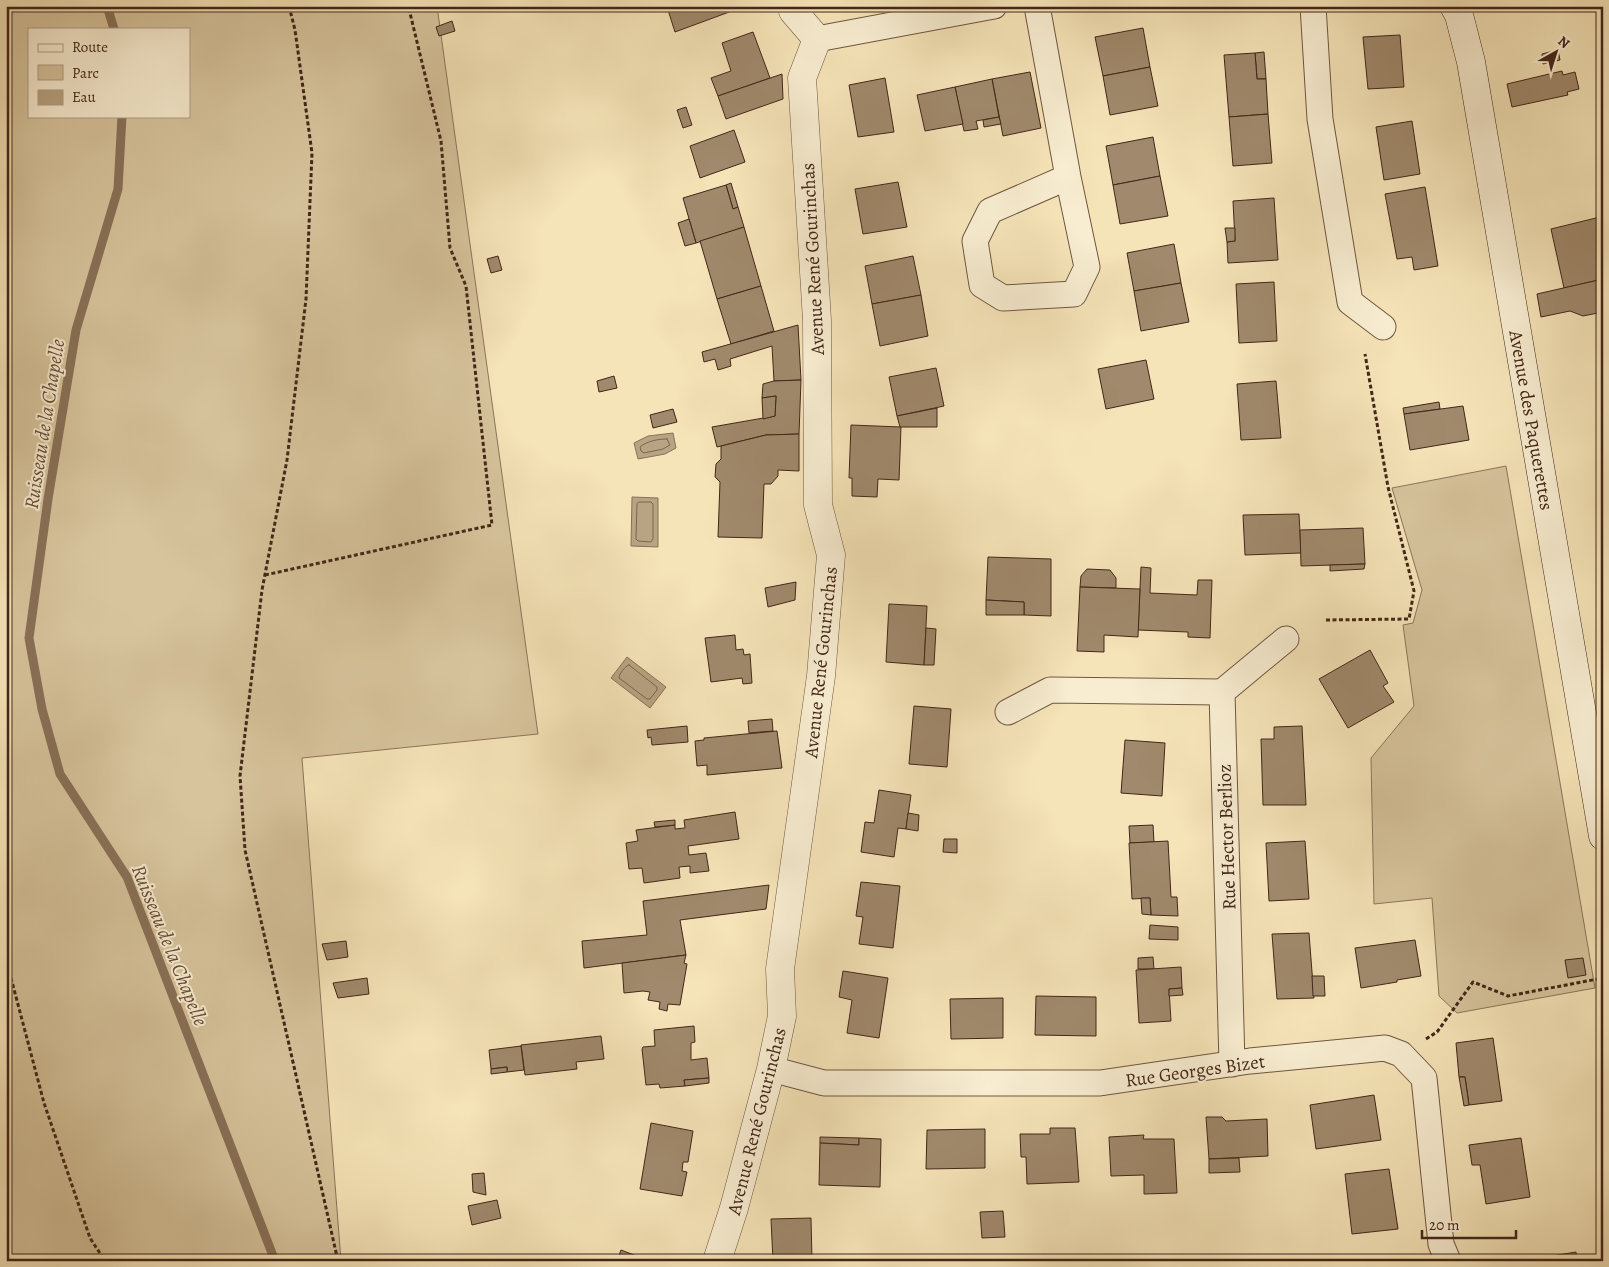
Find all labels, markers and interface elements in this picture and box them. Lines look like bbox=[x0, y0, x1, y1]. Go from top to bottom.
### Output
legend bbox=[28, 28, 190, 118]
north arrow bbox=[1532, 28, 1582, 78]
text: N bbox=[1554, 32, 1574, 53]
text: Route bbox=[72, 37, 108, 57]
text: Parc bbox=[72, 63, 99, 83]
text: Eau bbox=[72, 87, 97, 107]
street label: Avenue René Gourinchas bbox=[795, 162, 831, 357]
street label: Avenue des Paquerettes bbox=[1502, 327, 1560, 512]
water label: Ruisseau de la Chapelle bbox=[18, 337, 71, 511]
street label: Avenue René Gourinchas bbox=[798, 565, 844, 760]
street label: Rue Hector Berlioz bbox=[1211, 764, 1243, 910]
water label: Ruisseau de la Chapelle bbox=[125, 861, 214, 1030]
street label: Avenue René Gourinchas bbox=[721, 1025, 793, 1219]
street label: Rue Georges Bizet bbox=[1124, 1048, 1267, 1094]
scale bar bbox=[1422, 1207, 1515, 1239]
text: 20 m bbox=[1429, 1215, 1460, 1235]

